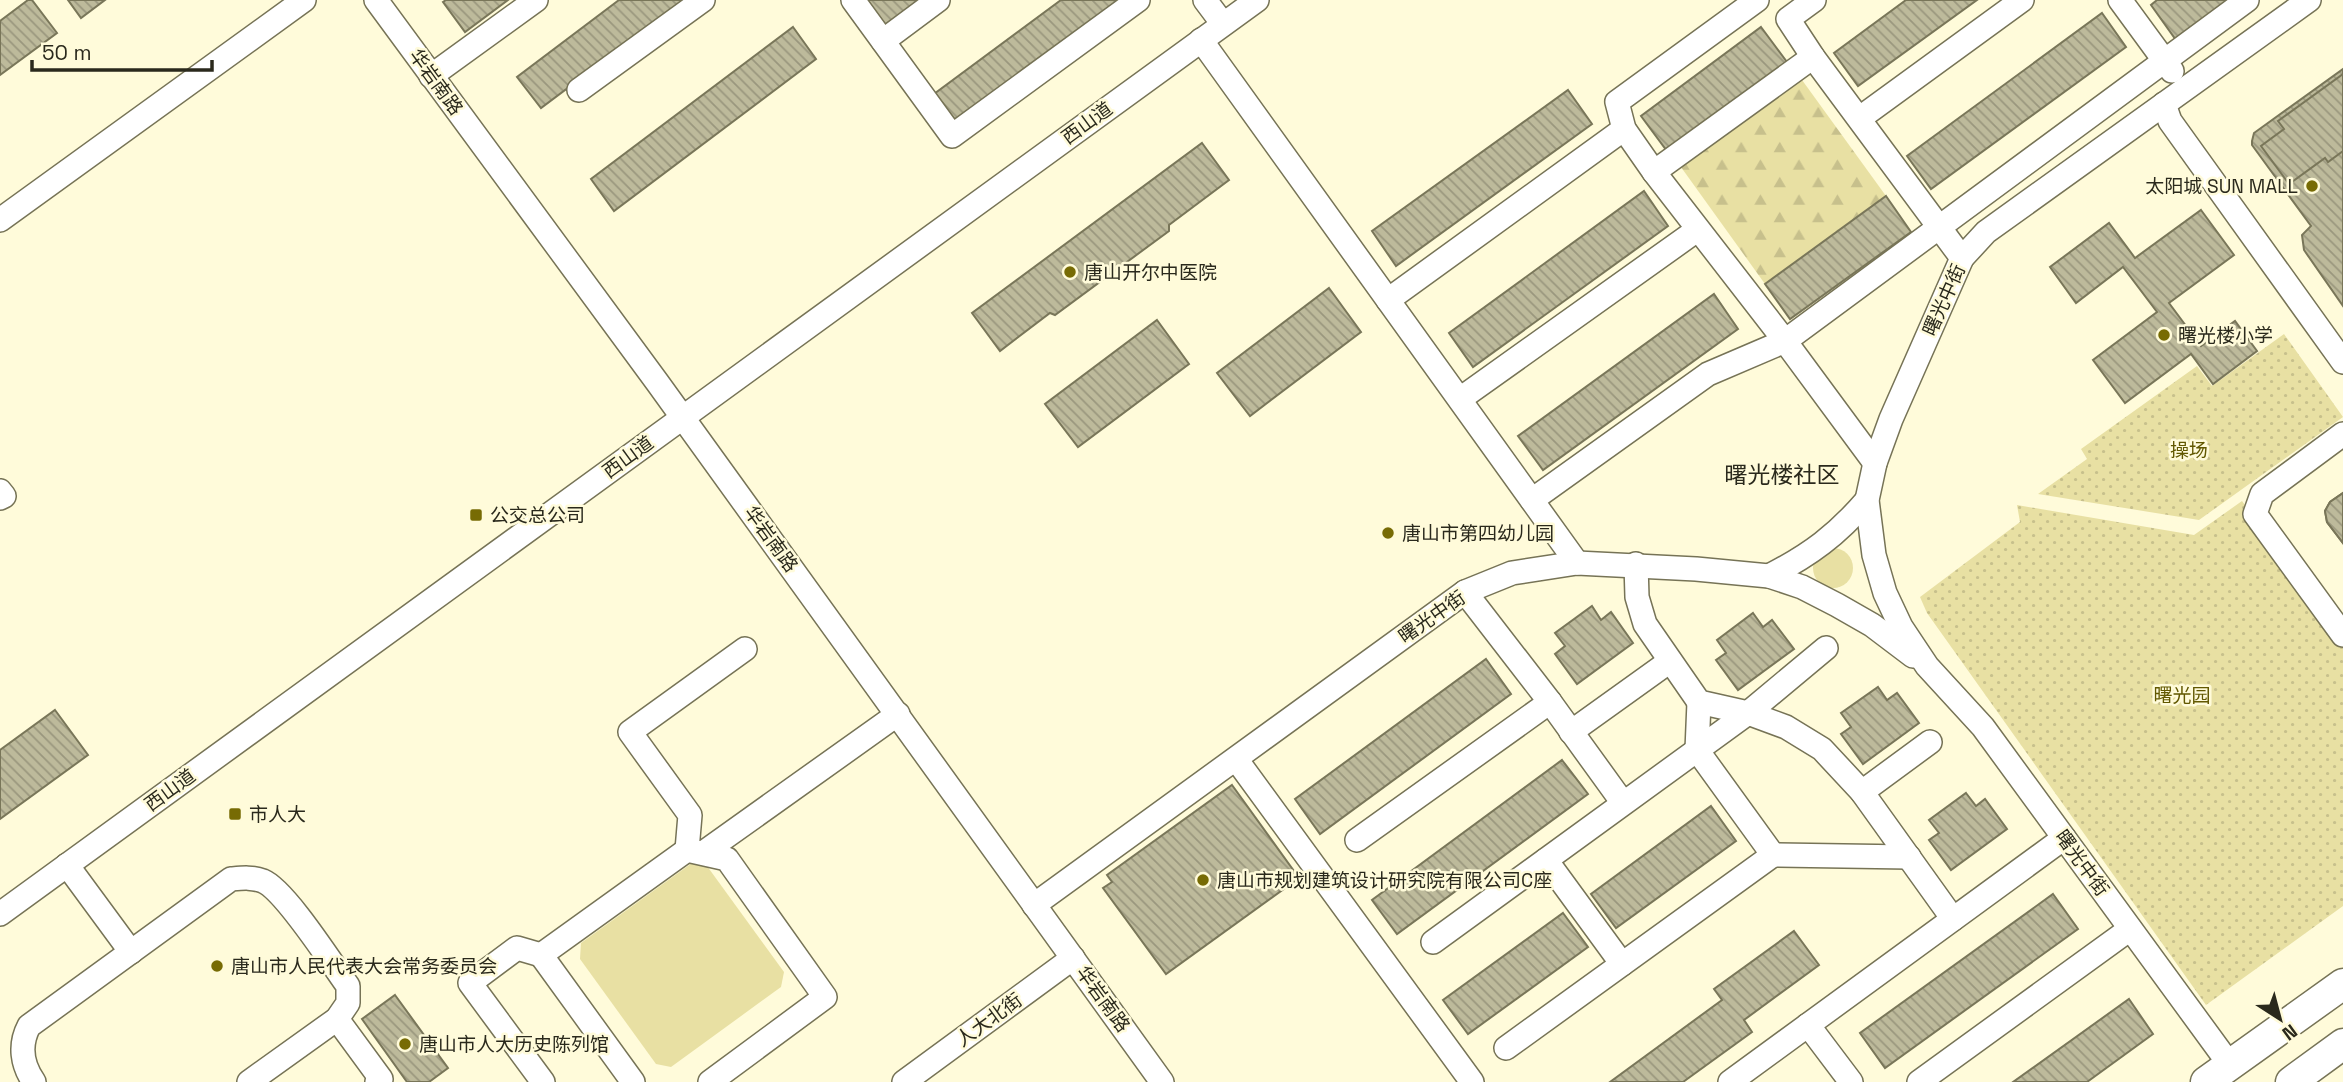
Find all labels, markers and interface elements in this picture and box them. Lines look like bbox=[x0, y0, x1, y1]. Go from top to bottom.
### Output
scale bar bbox=[32, 28, 212, 72]
text: 50 m bbox=[42, 39, 92, 66]
street label: 华岩南路 bbox=[404, 44, 468, 120]
street label: 西山道 bbox=[1057, 96, 1117, 150]
place label: 太阳城 SUN MALL bbox=[2145, 174, 2298, 199]
marker: 太阳城 SUN MALL bbox=[2304, 178, 2320, 194]
place label: 唐山开尔中医院 bbox=[1084, 260, 1217, 285]
street label: 曙光中街 bbox=[1917, 260, 1971, 340]
marker: 唐山开尔中医院 bbox=[1062, 264, 1078, 280]
place label: 曙光楼小学 bbox=[2178, 323, 2273, 348]
marker: 曙光楼小学 bbox=[2156, 327, 2172, 343]
street label: 西山道 bbox=[598, 430, 658, 484]
park label: 操场 bbox=[2170, 438, 2208, 463]
district label: 曙光楼社区 bbox=[1725, 460, 1840, 490]
street label: 华岩南路 bbox=[739, 501, 803, 577]
place label: 公交总公司 bbox=[490, 503, 585, 528]
marker: 公交总公司 bbox=[468, 507, 484, 523]
place label: 唐山市第四幼儿园 bbox=[1402, 521, 1554, 546]
marker: 唐山市第四幼儿园 bbox=[1380, 525, 1396, 541]
street label: 曙光中街 bbox=[1394, 585, 1470, 649]
park label: 曙光园 bbox=[2153, 683, 2211, 708]
street label: 西山道 bbox=[140, 763, 200, 817]
place label: 市人大 bbox=[249, 802, 306, 827]
marker: 市人大 bbox=[227, 806, 243, 822]
street label: 曙光中街 bbox=[2050, 825, 2114, 901]
place label: 唐山市规划建筑设计研究院有限公司C座 bbox=[1217, 868, 1552, 893]
marker: 唐山市规划建筑设计研究院有限公司C座 bbox=[1195, 872, 1211, 888]
place label: 唐山市人民代表大会常务委员会 bbox=[231, 954, 497, 979]
marker: 唐山市人民代表大会常务委员会 bbox=[209, 958, 225, 974]
street label: 华岩南路 bbox=[1071, 961, 1135, 1037]
north arrow bbox=[2245, 984, 2315, 1054]
street label: 人大北街 bbox=[951, 988, 1027, 1052]
text: N bbox=[2277, 1018, 2302, 1046]
place label: 唐山市人大历史陈列馆 bbox=[419, 1032, 609, 1057]
marker: 唐山市人大历史陈列馆 bbox=[397, 1036, 413, 1052]

